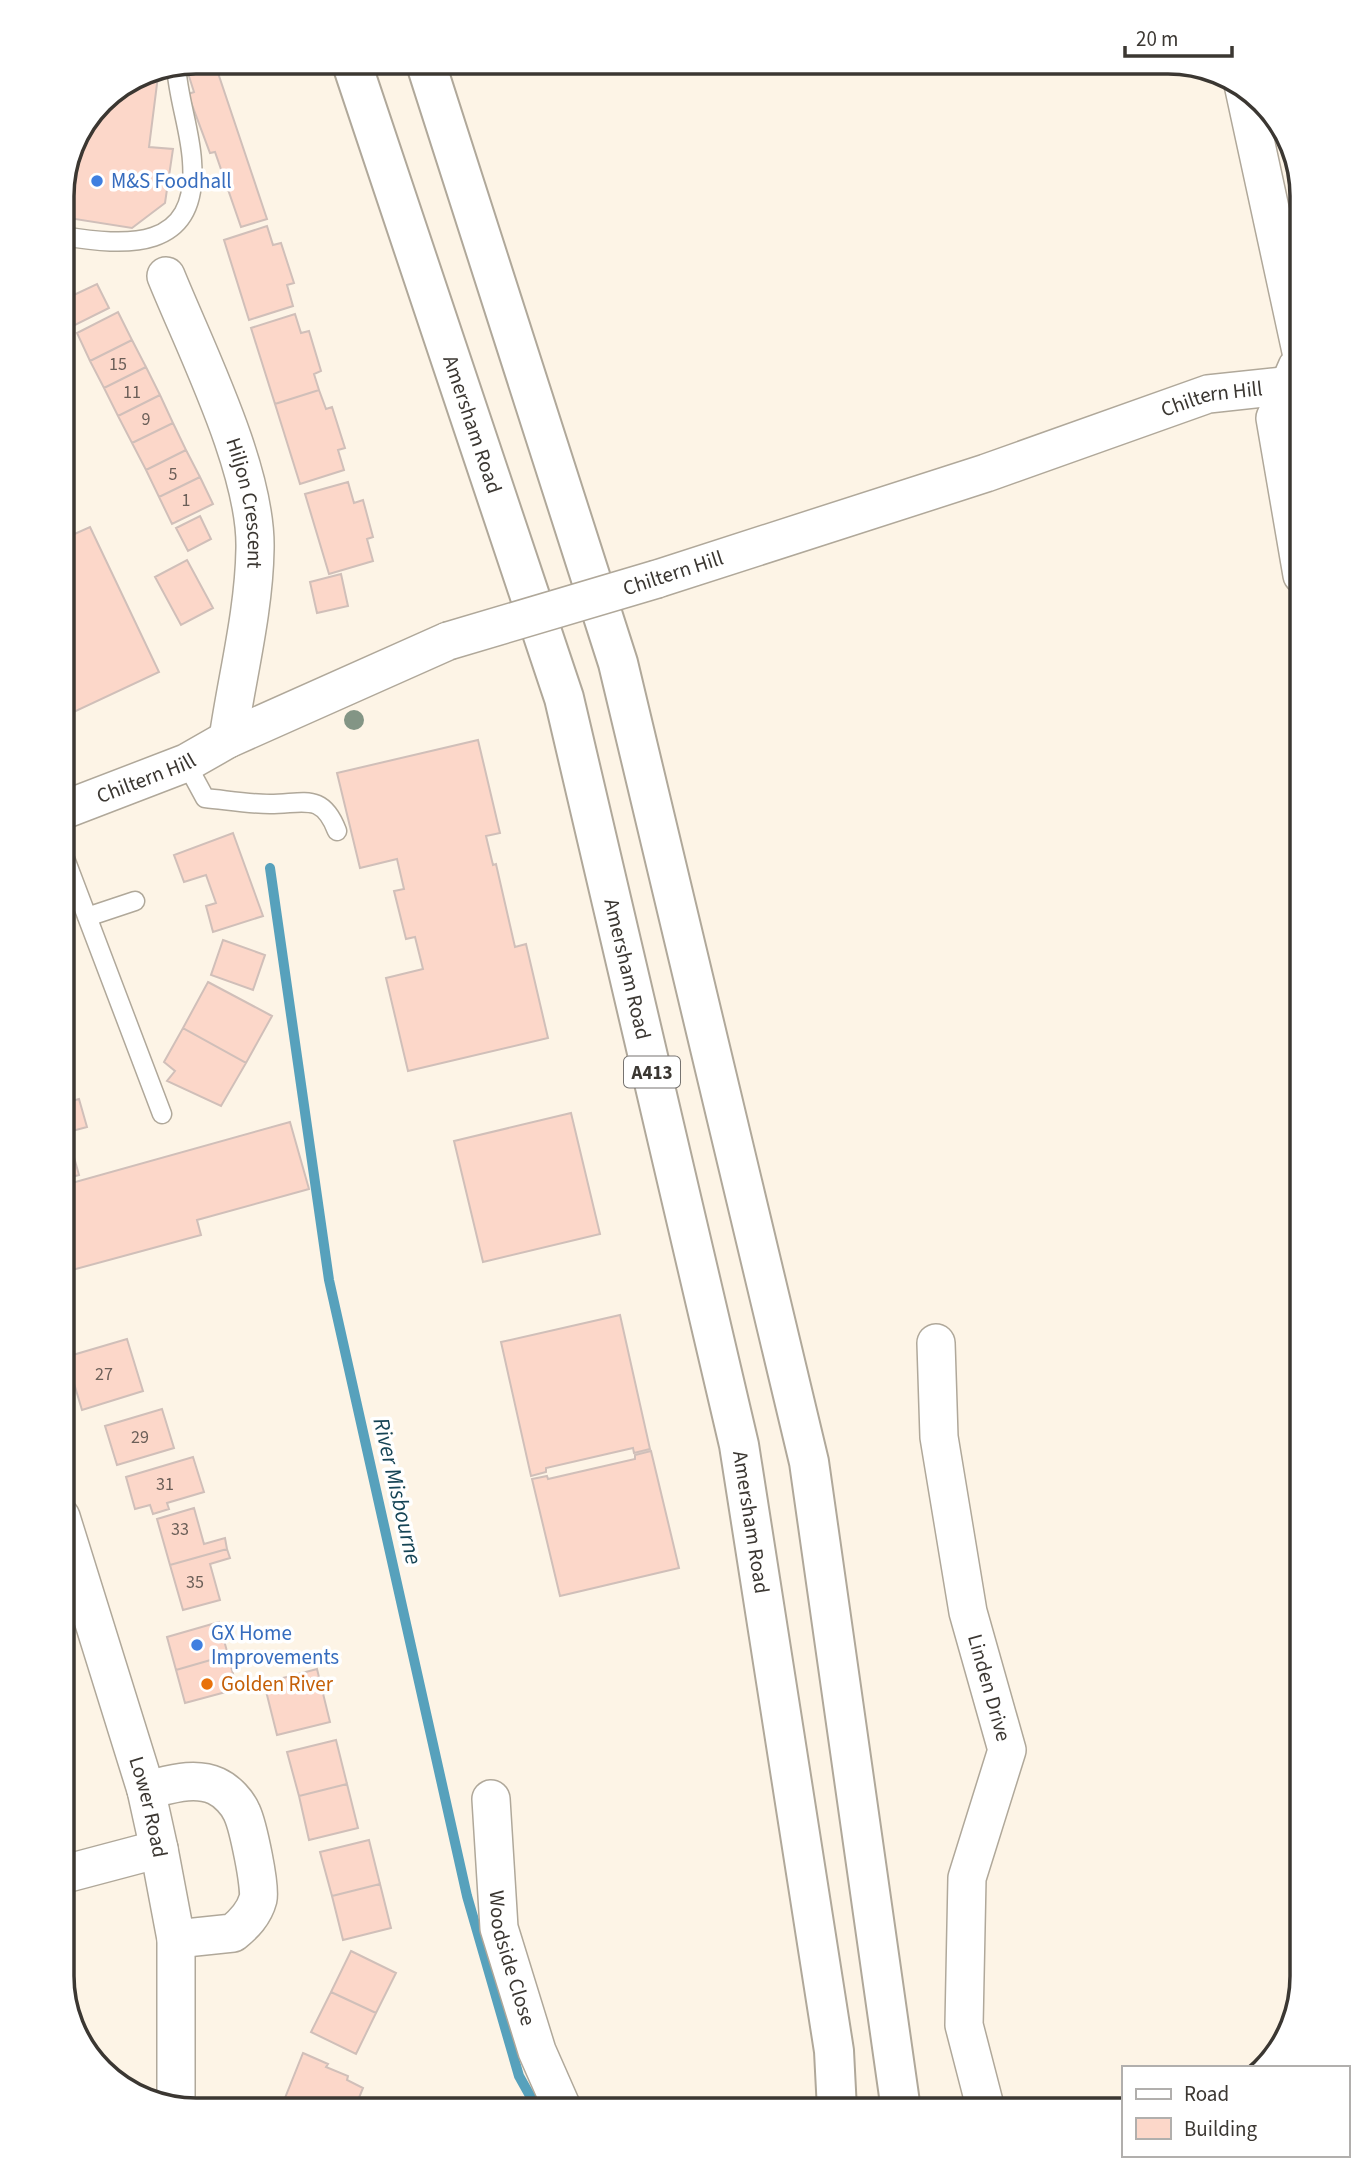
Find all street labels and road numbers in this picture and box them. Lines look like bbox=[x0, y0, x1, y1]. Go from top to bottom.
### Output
street label: Amersham Road bbox=[435, 351, 510, 497]
street label: Chiltern Hill bbox=[1157, 373, 1264, 425]
street label: Hiljon Crescent bbox=[218, 434, 270, 569]
street label: Chiltern Hill bbox=[619, 543, 727, 603]
street label: Chiltern Hill bbox=[92, 746, 201, 811]
street label: Amersham Road bbox=[596, 895, 659, 1043]
road number: A413 bbox=[624, 1056, 680, 1088]
street label: Amersham Road bbox=[725, 1449, 777, 1596]
street label: Linden Drive bbox=[960, 1630, 1019, 1745]
street label: Lower Road bbox=[121, 1753, 175, 1860]
street label: Woodside Close bbox=[482, 1889, 543, 2029]

